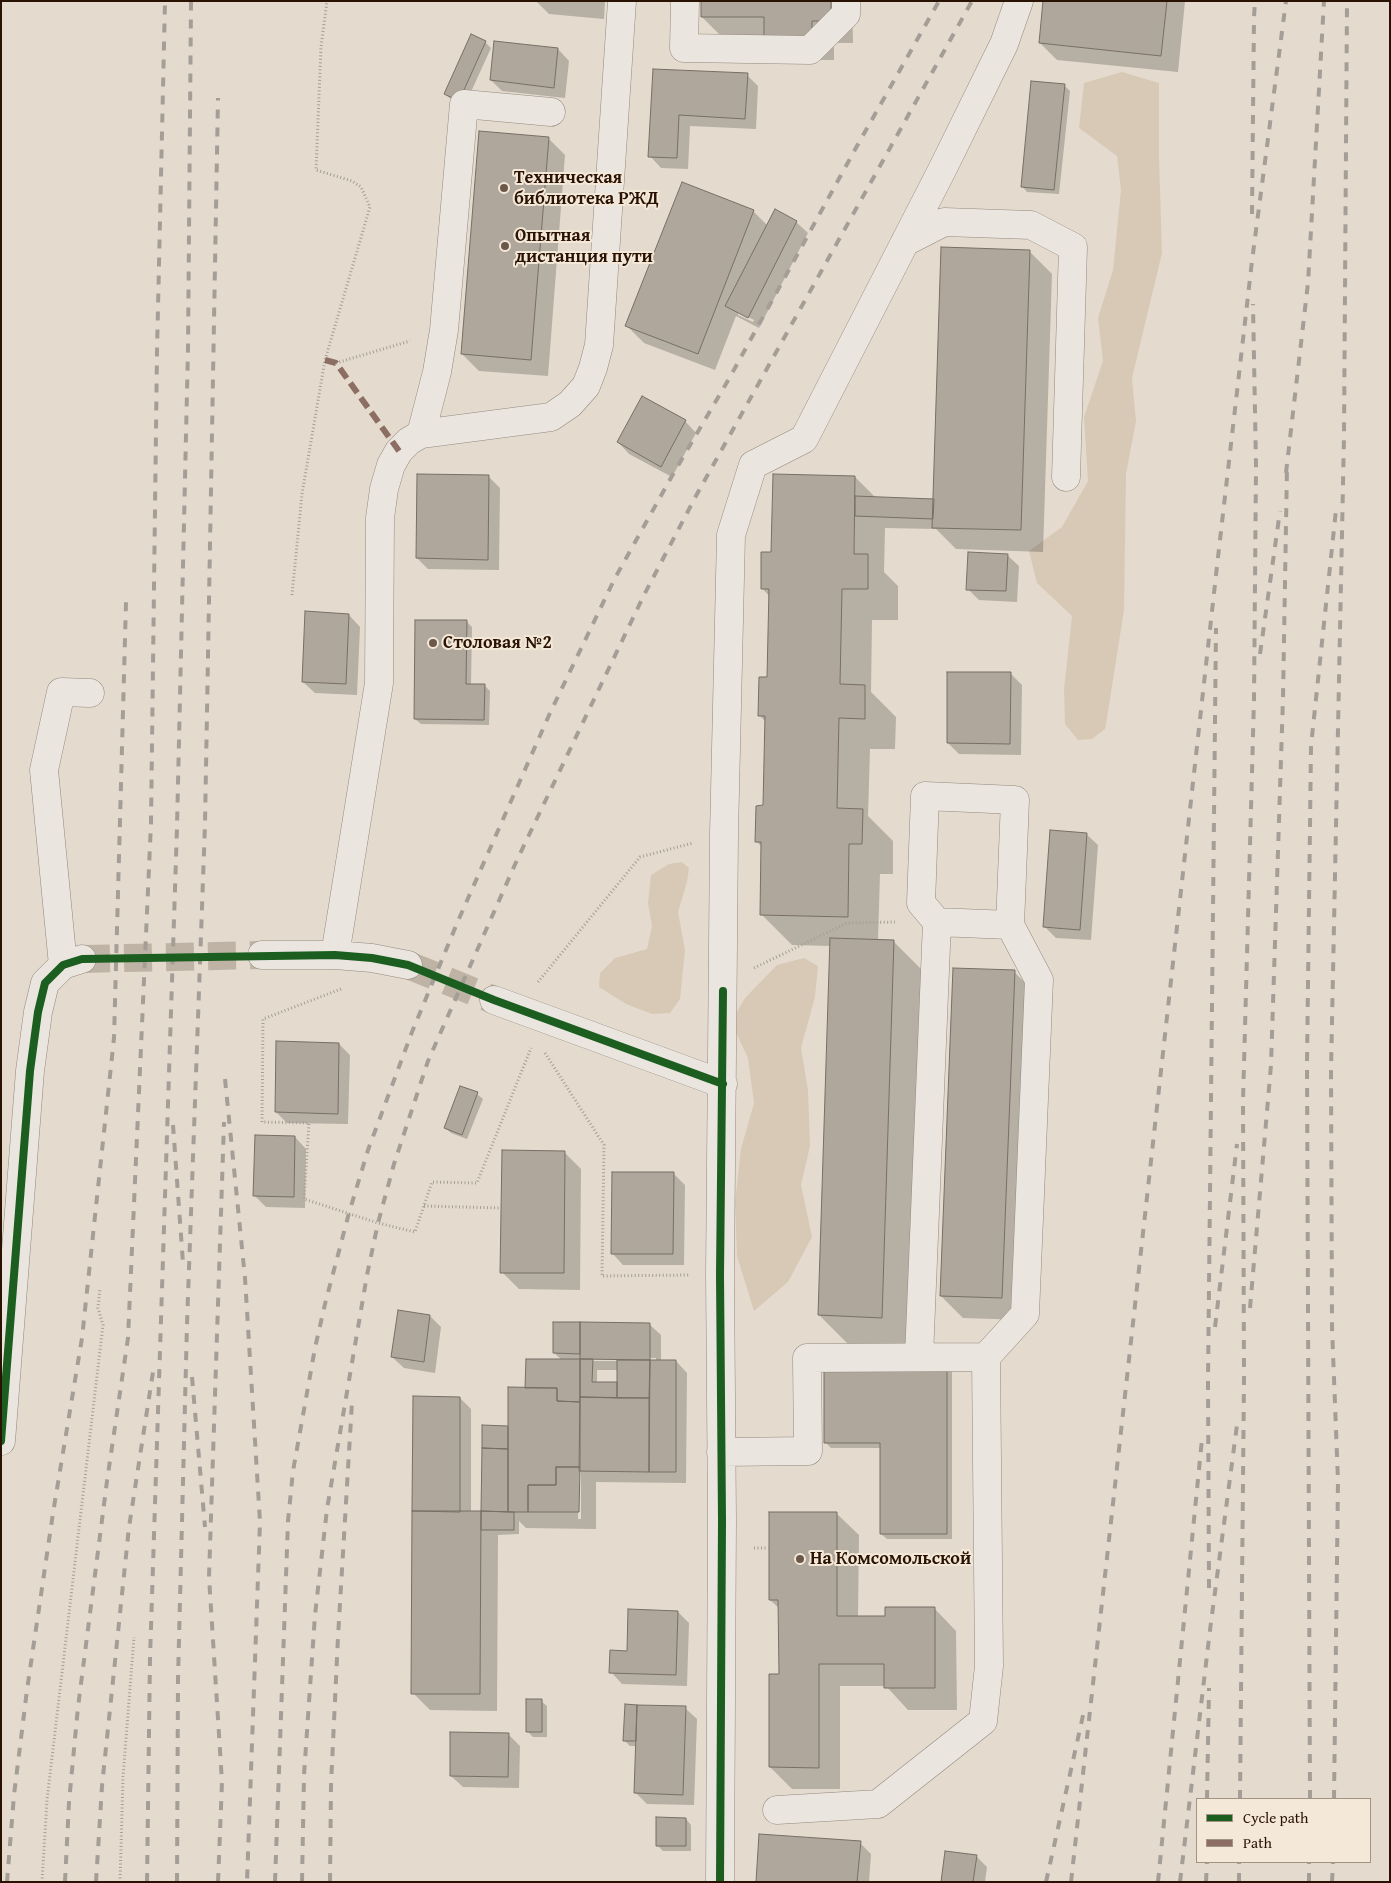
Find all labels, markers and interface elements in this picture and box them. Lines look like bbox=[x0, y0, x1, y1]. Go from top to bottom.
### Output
place label: Техническая библиотека РЖД bbox=[514, 167, 659, 210]
marker: Техническая библиотека РЖД bbox=[498, 182, 510, 194]
place label: Опытная дистанция пути bbox=[515, 225, 653, 268]
marker: Опытная дистанция пути bbox=[499, 240, 511, 252]
place label: Столовая №2 bbox=[443, 632, 552, 654]
marker: Столовая №2 bbox=[427, 637, 439, 649]
place label: На Комсомольской bbox=[810, 1548, 971, 1570]
marker: На Комсомольской bbox=[794, 1553, 806, 1565]
legend bbox=[1196, 1798, 1371, 1863]
text: Cycle path bbox=[1243, 1807, 1309, 1828]
text: Path bbox=[1243, 1832, 1272, 1853]

